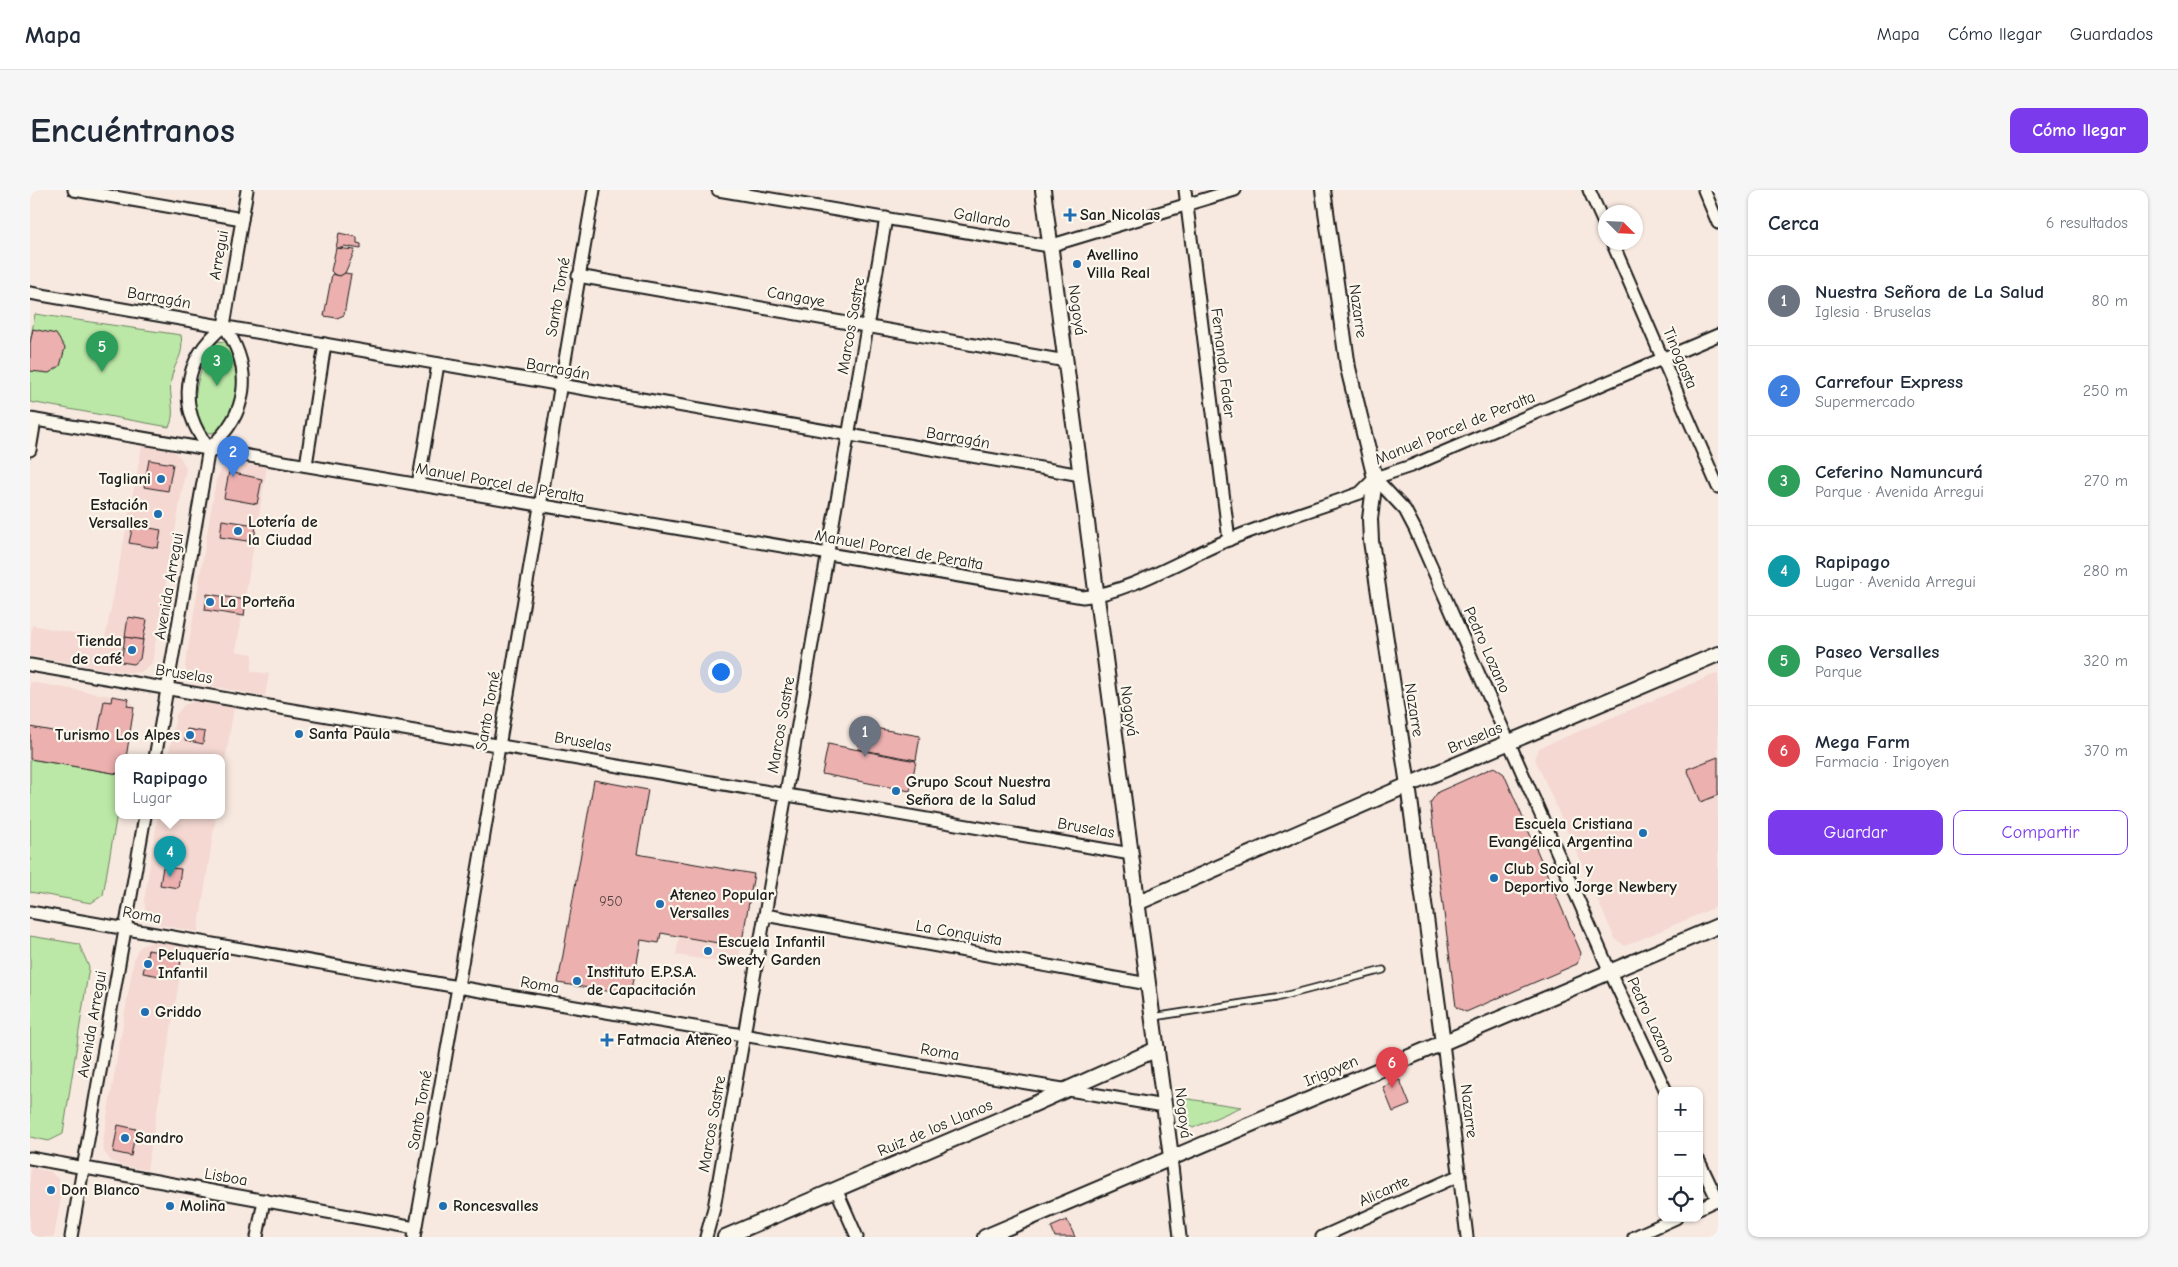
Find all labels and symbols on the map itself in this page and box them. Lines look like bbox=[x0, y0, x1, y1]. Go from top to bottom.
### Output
street label: Gallardo bbox=[952, 204, 1012, 232]
north arrow bbox=[1598, 205, 1643, 250]
place label: San Nicolas bbox=[1080, 206, 1160, 224]
marker: San Nicolas bbox=[1064, 209, 1076, 221]
street label: Arregui bbox=[206, 229, 232, 281]
place label: Avellino Villa Real bbox=[1087, 246, 1150, 282]
street label: Santo Tomé bbox=[542, 256, 574, 338]
marker: Avellino Villa Real bbox=[1071, 258, 1083, 270]
street label: Marcos Sastre bbox=[834, 276, 868, 376]
street label: Cangaye bbox=[766, 283, 826, 311]
street label: Nogoyá bbox=[1065, 283, 1089, 337]
street label: Nazarre bbox=[1345, 283, 1371, 339]
street label: Barragán bbox=[126, 284, 192, 312]
street label: Fernando Fader bbox=[1207, 307, 1239, 420]
street label: Tinogasta bbox=[1659, 325, 1701, 391]
pin: 5 bbox=[86, 331, 118, 372]
pin: 3 bbox=[201, 345, 233, 386]
street label: Barragán bbox=[525, 355, 591, 383]
street label: Manuel Porcel de Peralta bbox=[1372, 388, 1538, 468]
street label: Barragán bbox=[925, 424, 991, 452]
pin: 2 bbox=[217, 436, 249, 477]
street label: Manuel Porcel de Peralta bbox=[414, 459, 586, 507]
place label: Tagliani bbox=[99, 470, 151, 488]
marker: Tagliani bbox=[155, 473, 167, 485]
place label: Estación Versalles bbox=[89, 496, 148, 532]
marker: Estación Versalles bbox=[152, 508, 164, 520]
place label: Lotería de la Ciudad bbox=[248, 513, 318, 549]
marker: Lotería de la Ciudad bbox=[232, 525, 244, 537]
street label: Manuel Porcel de Peralta bbox=[813, 526, 985, 574]
street label: Avenida Arregui bbox=[151, 531, 187, 641]
place label: La Porteña bbox=[220, 593, 295, 611]
marker: La Porteña bbox=[204, 596, 216, 608]
street label: Pedro Lozano bbox=[1460, 604, 1514, 696]
place label: Tienda de café bbox=[72, 632, 122, 668]
marker: Tienda de café bbox=[126, 644, 138, 656]
your location bbox=[708, 659, 734, 685]
street label: Bruselas bbox=[154, 661, 214, 687]
street label: Santo Tomé bbox=[472, 670, 504, 752]
street label: Marcos Sastre bbox=[764, 675, 798, 775]
street label: Nazarre bbox=[1401, 682, 1427, 738]
street label: Nogoyá bbox=[1117, 684, 1141, 738]
pin: 1 bbox=[849, 716, 881, 757]
street label: Bruselas bbox=[1445, 718, 1505, 758]
place label: Santa Paula bbox=[309, 725, 390, 743]
place label: Turismo Los Alpes bbox=[55, 726, 180, 744]
marker: Santa Paula bbox=[293, 728, 305, 740]
street label: Bruselas bbox=[553, 728, 613, 756]
marker: Turismo Los Alpes bbox=[184, 729, 196, 741]
place label: Grupo Scout Nuestra Señora de la Salud bbox=[906, 773, 1051, 809]
marker: Grupo Scout Nuestra Señora de la Salud bbox=[890, 785, 902, 797]
street label: Bruselas bbox=[1056, 814, 1116, 842]
place label: Escuela Cristiana Evangélica Argentina bbox=[1488, 815, 1633, 851]
marker: Escuela Cristiana Evangélica Argentina bbox=[1637, 827, 1649, 839]
pin: 4 bbox=[154, 836, 186, 877]
place label: Club Social y Deportivo Jorge Newbery bbox=[1504, 860, 1678, 896]
marker: Club Social y Deportivo Jorge Newbery bbox=[1488, 872, 1500, 884]
place label: Ateneo Popular Versalles bbox=[670, 886, 775, 922]
house number: 950 bbox=[599, 893, 623, 910]
marker: Ateneo Popular Versalles bbox=[654, 898, 666, 910]
street label: Roma bbox=[121, 903, 163, 927]
street label: La Conquista bbox=[914, 917, 1004, 949]
place label: Escuela Infantil Sweety Garden bbox=[718, 933, 825, 969]
marker: Escuela Infantil Sweety Garden bbox=[702, 945, 714, 957]
place label: Peluquería Infantil bbox=[158, 946, 230, 982]
marker: Peluquería Infantil bbox=[142, 958, 154, 970]
place label: Instituto E.P.S.A. de Capacitación bbox=[587, 963, 697, 999]
street label: Avenida Arregui bbox=[74, 969, 110, 1079]
street label: Roma bbox=[519, 973, 561, 997]
street label: Pedro Lozano bbox=[1623, 974, 1679, 1066]
marker: Instituto E.P.S.A. de Capacitación bbox=[571, 975, 583, 987]
place label: Griddo bbox=[155, 1003, 202, 1021]
marker: Griddo bbox=[139, 1006, 151, 1018]
place label: Fatmacia Ateneo bbox=[617, 1031, 732, 1049]
marker: Fatmacia Ateneo bbox=[601, 1034, 613, 1046]
street label: Roma bbox=[919, 1040, 961, 1064]
pin: 6 bbox=[1376, 1047, 1408, 1088]
street label: Irigoyen bbox=[1301, 1052, 1361, 1090]
street label: Santo Tomé bbox=[404, 1069, 436, 1151]
street label: Marcos Sastre bbox=[695, 1074, 729, 1174]
street label: Nazarre bbox=[1457, 1083, 1481, 1139]
street label: Nogoyá bbox=[1171, 1087, 1195, 1139]
street label: Ruiz de los Llanos bbox=[875, 1096, 995, 1160]
place label: Sandro bbox=[135, 1129, 183, 1147]
marker: Sandro bbox=[119, 1132, 131, 1144]
street label: Lisboa bbox=[203, 1164, 249, 1190]
street label: Alicante bbox=[1356, 1172, 1412, 1210]
place label: Don Blanco bbox=[61, 1181, 140, 1199]
marker: Don Blanco bbox=[45, 1184, 57, 1196]
place label: Molina bbox=[180, 1197, 226, 1215]
place label: Roncesvalles bbox=[453, 1197, 539, 1215]
marker: Molina bbox=[164, 1200, 176, 1212]
marker: Roncesvalles bbox=[437, 1200, 449, 1212]

